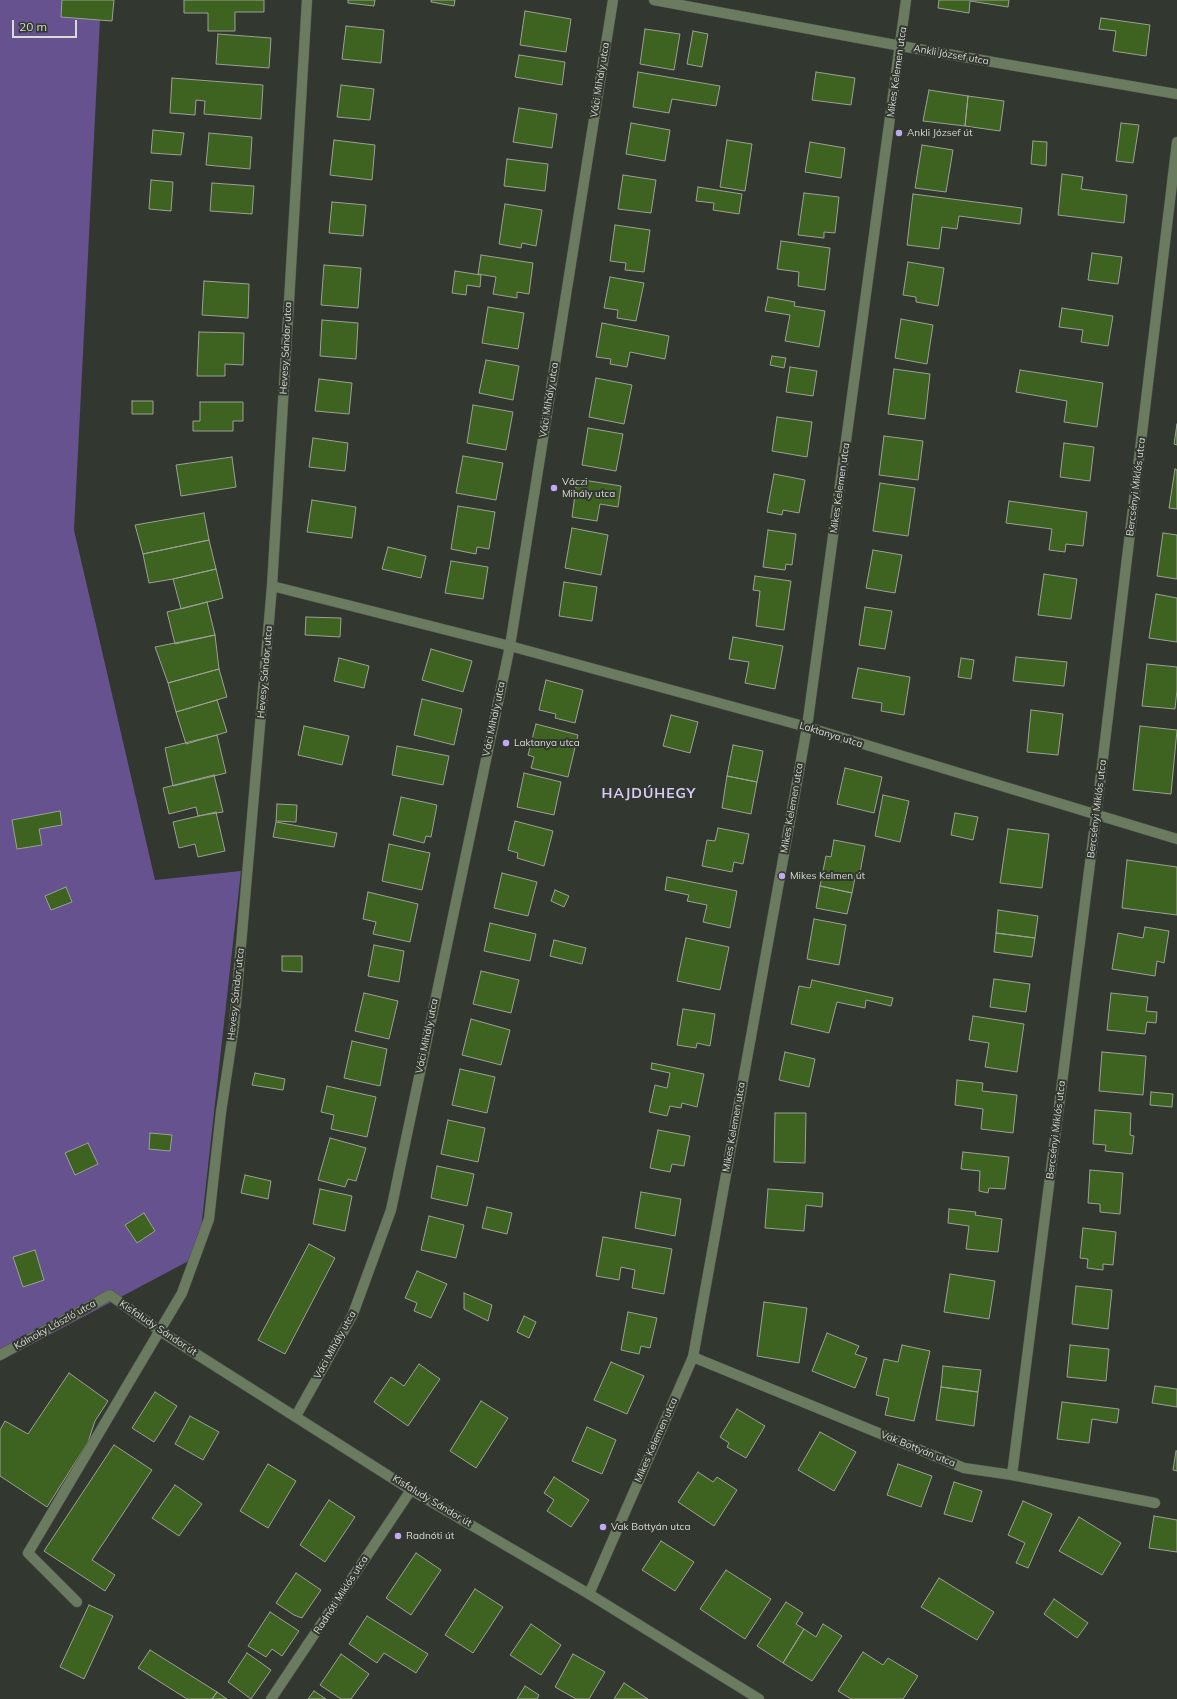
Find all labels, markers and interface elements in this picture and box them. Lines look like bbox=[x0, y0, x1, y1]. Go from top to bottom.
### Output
scale bar bbox=[14, 12, 79, 38]
text: 20 m bbox=[19, 19, 47, 34]
street label: Mikes Kelemen utca bbox=[885, 26, 909, 118]
street label: Váci Mihály utca bbox=[588, 41, 612, 119]
street label: Ankli József utca bbox=[912, 42, 990, 68]
place label: Ankli József út bbox=[907, 127, 972, 139]
marker: Ankli József út bbox=[894, 128, 904, 138]
street label: Hevesy Sándor utca bbox=[278, 301, 294, 395]
street label: Váci Mihály utca bbox=[537, 361, 561, 439]
street label: Bercsényi Miklós utca bbox=[1124, 437, 1148, 537]
street label: Mikes Kelemen utca bbox=[828, 442, 852, 534]
place label: Váczi Mihály utca bbox=[562, 476, 615, 500]
marker: Váczi Mihály utca bbox=[549, 483, 559, 493]
street label: Hevesy Sándor utca bbox=[255, 625, 275, 719]
street label: Váci Mihály utca bbox=[480, 681, 508, 757]
street label: Laktanya utca bbox=[798, 720, 864, 750]
place label: Laktanya utca bbox=[514, 737, 580, 749]
marker: Laktanya utca bbox=[501, 738, 511, 748]
street label: Bercsényi Miklós utca bbox=[1085, 759, 1109, 859]
street label: Mikes Kelemen utca bbox=[778, 762, 806, 854]
district label: HAJDÚHEGY bbox=[602, 786, 696, 802]
place label: Mikes Kelmen út bbox=[790, 870, 865, 882]
marker: Mikes Kelmen út bbox=[777, 871, 787, 881]
street label: Hevesy Sándor utca bbox=[225, 947, 247, 1041]
street label: Váci Mihály utca bbox=[413, 998, 441, 1074]
street label: Bercsényi Miklós utca bbox=[1044, 1080, 1068, 1180]
street label: Mikes Kelemen utca bbox=[720, 1081, 748, 1173]
street label: Kálnoky László utca bbox=[12, 1298, 98, 1352]
street label: Kisfaludy Sándor út bbox=[117, 1298, 199, 1358]
street label: Váci Mihály utca bbox=[311, 1309, 359, 1381]
street label: Mikes Kelemen utca bbox=[632, 1396, 680, 1484]
street label: Vak Bottyán utca bbox=[879, 1429, 957, 1469]
street label: Kisfaludy Sándor út bbox=[390, 1473, 474, 1529]
place label: Vak Bottyán utca bbox=[611, 1521, 690, 1533]
marker: Vak Bottyán utca bbox=[598, 1522, 608, 1532]
place label: Radnóti út bbox=[406, 1530, 454, 1542]
marker: Radnóti út bbox=[393, 1531, 403, 1541]
street label: Radnóti Miklós utca bbox=[311, 1554, 371, 1636]

